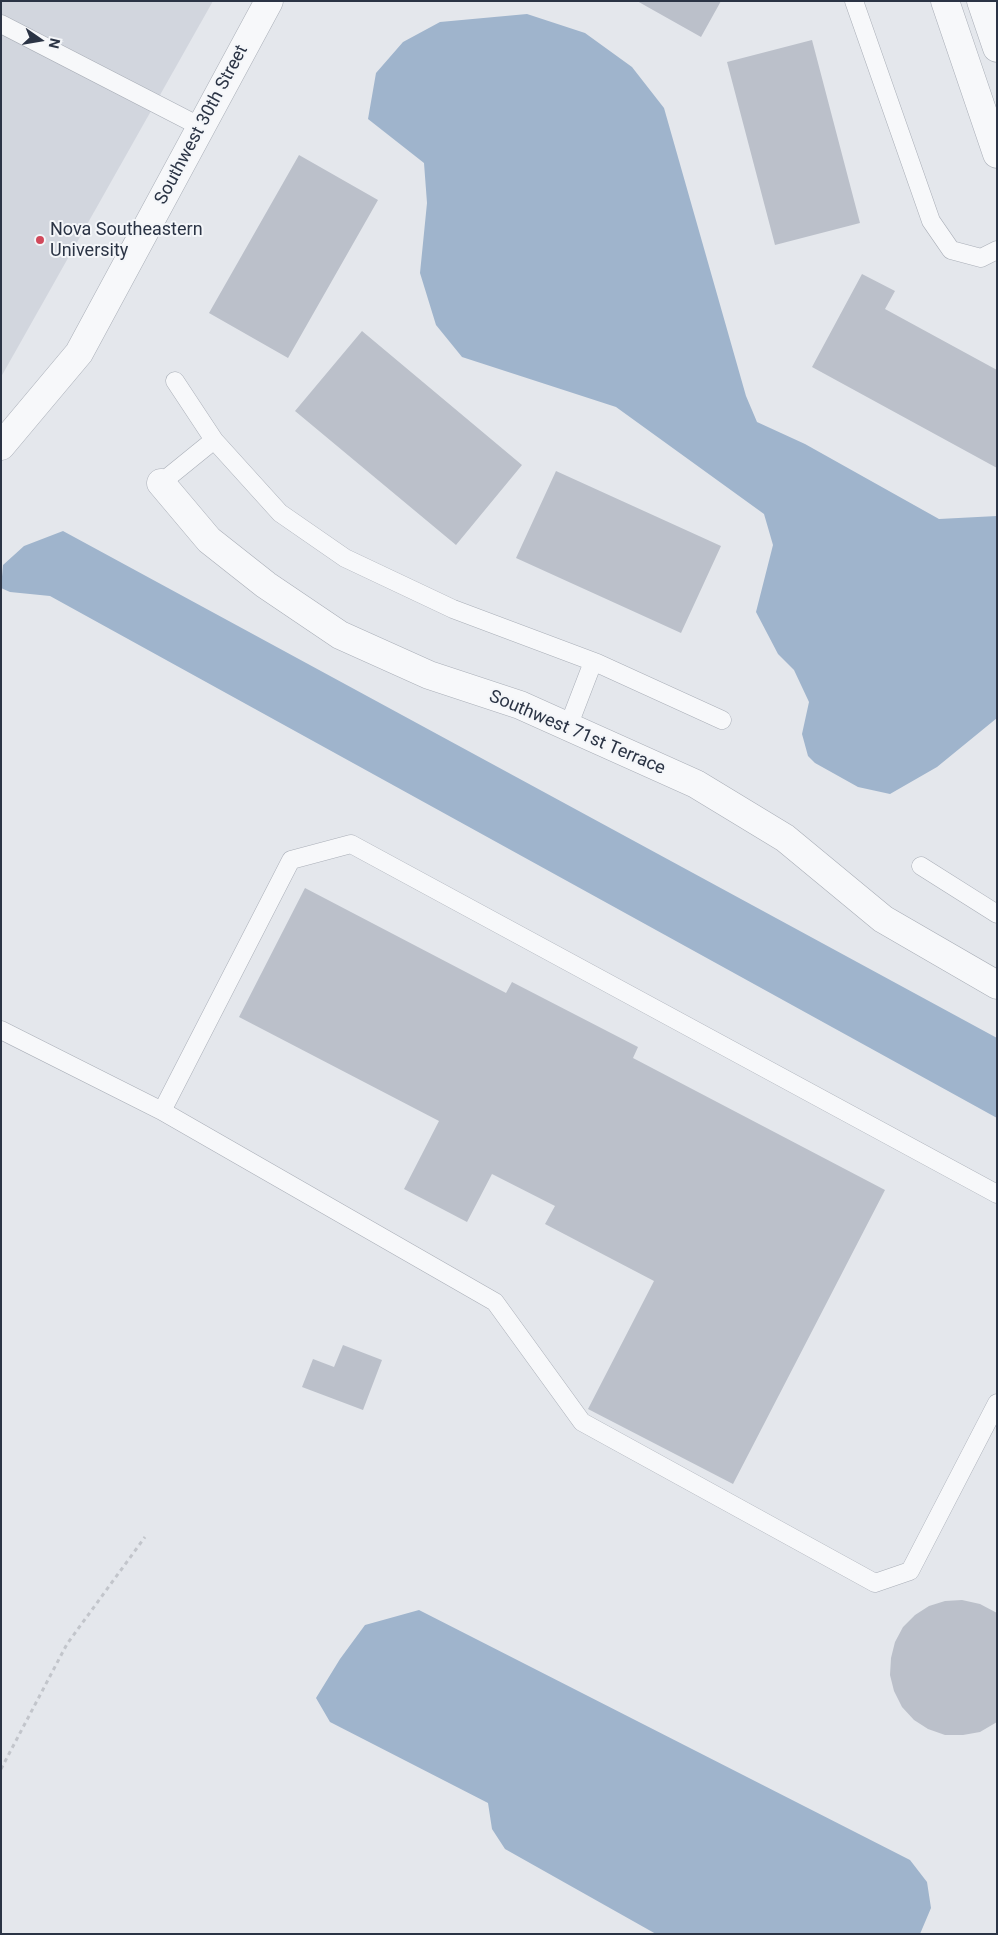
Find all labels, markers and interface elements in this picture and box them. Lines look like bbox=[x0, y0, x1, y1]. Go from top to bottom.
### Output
north arrow bbox=[15, 15, 65, 65]
text: N bbox=[46, 37, 64, 50]
street label: Southwest 30th Street bbox=[151, 42, 253, 208]
place label: Nova Southeastern University bbox=[50, 219, 203, 262]
marker: Nova Southeastern University bbox=[34, 234, 46, 246]
street label: Southwest 71st Terrace bbox=[486, 686, 668, 780]

